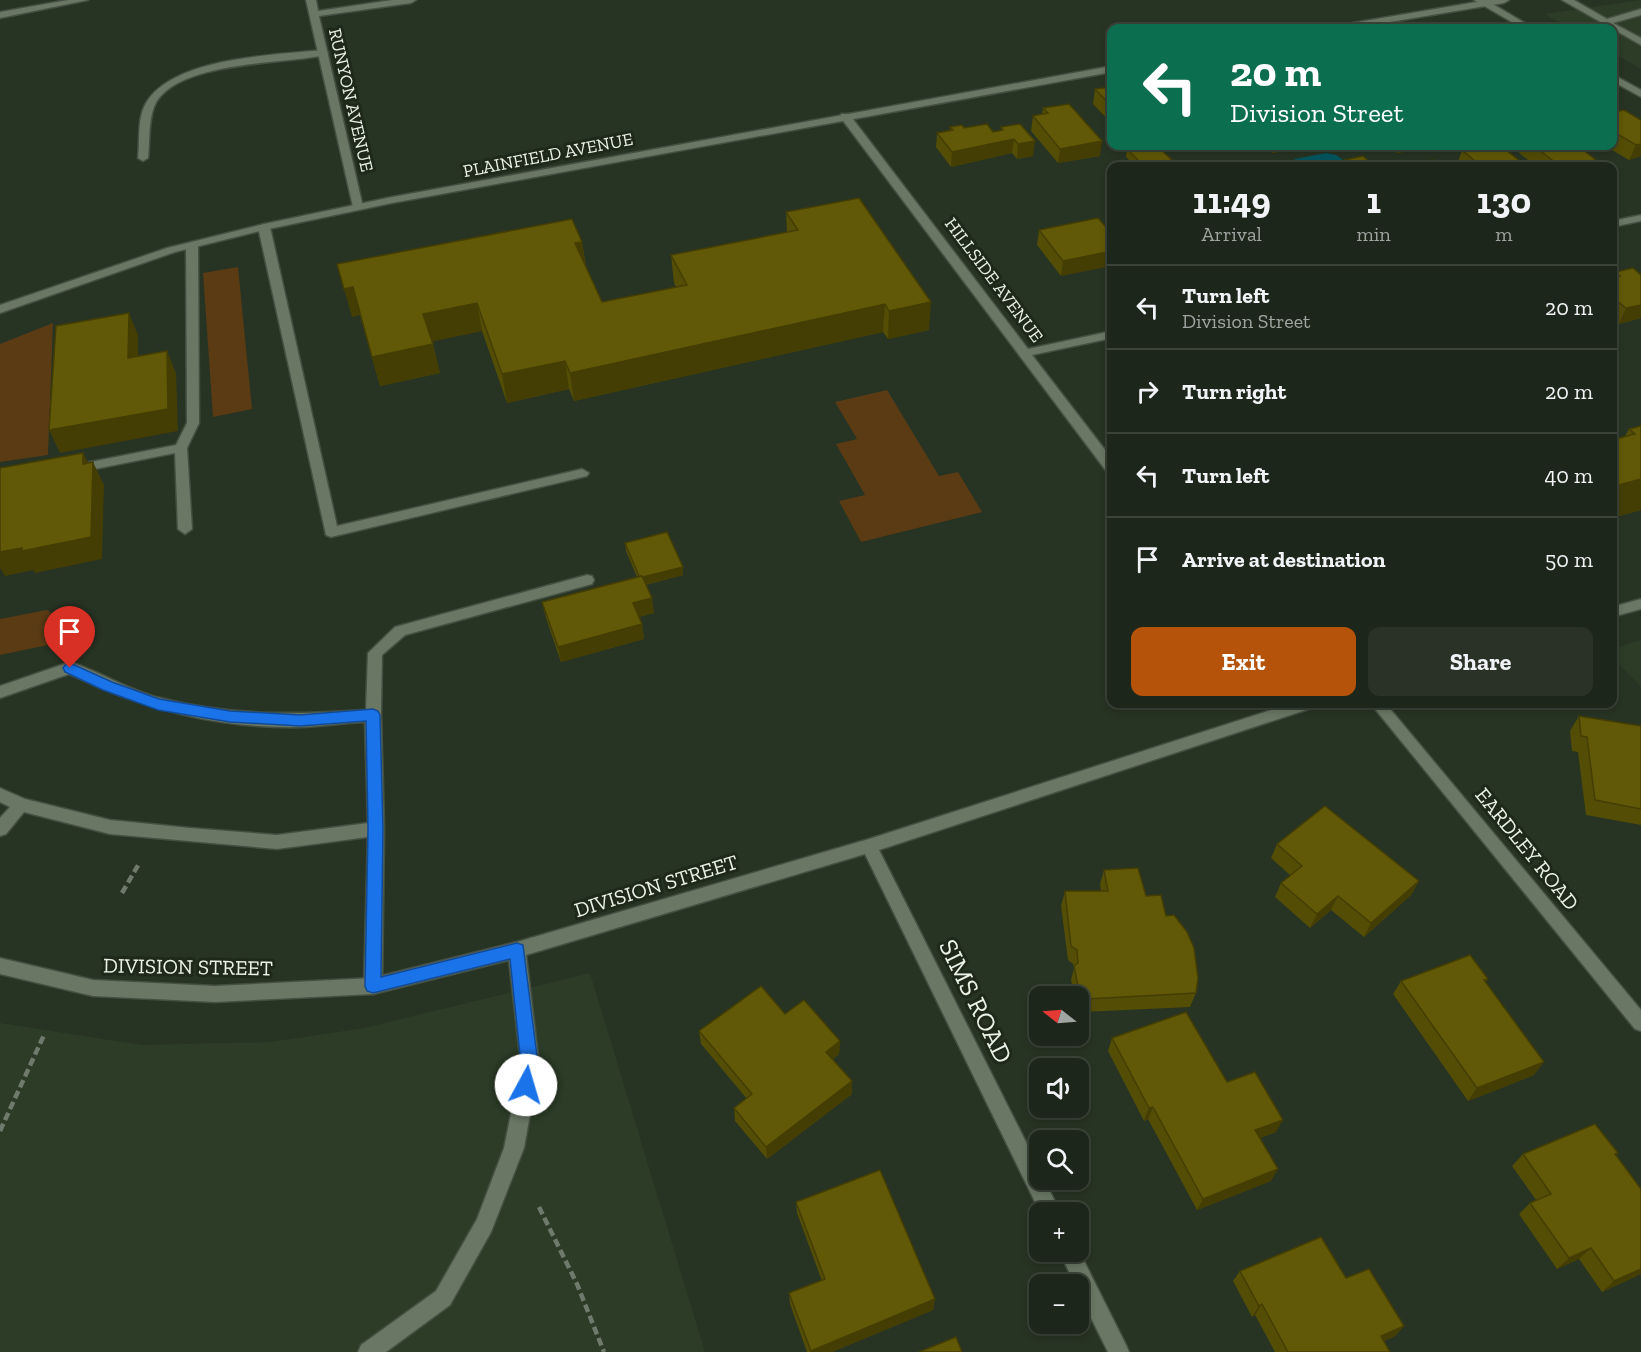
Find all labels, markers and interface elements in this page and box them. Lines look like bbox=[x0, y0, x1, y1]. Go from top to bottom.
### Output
street label: RUNYON AVENUE bbox=[324, 26, 378, 174]
text: 20 m bbox=[1230, 46, 1321, 97]
icon: left bbox=[1131, 48, 1209, 126]
text: Division Street bbox=[1230, 97, 1404, 129]
street label: PLAINFIELD AVENUE bbox=[461, 128, 635, 182]
text: 11:49 bbox=[1193, 179, 1271, 222]
text: 1 bbox=[1366, 179, 1381, 222]
text: 130 bbox=[1477, 179, 1531, 222]
street label: HILLSIDE AVENUE bbox=[940, 213, 1048, 347]
text: Arrival bbox=[1202, 222, 1262, 246]
text: min bbox=[1356, 222, 1391, 246]
text: m bbox=[1495, 222, 1513, 246]
text: Turn left bbox=[1182, 282, 1269, 309]
icon: left bbox=[1131, 291, 1164, 324]
text: 20 m bbox=[1545, 294, 1593, 321]
text: Division Street bbox=[1182, 309, 1311, 333]
icon: right bbox=[1131, 375, 1164, 408]
text: Turn right bbox=[1182, 378, 1286, 405]
text: 20 m bbox=[1545, 378, 1593, 405]
icon: left bbox=[1131, 459, 1164, 492]
text: Turn left bbox=[1182, 462, 1269, 489]
text: 40 m bbox=[1544, 462, 1593, 489]
icon: arrive bbox=[1131, 543, 1164, 576]
text: Arrive at destination bbox=[1182, 546, 1385, 573]
text: 50 m bbox=[1545, 546, 1593, 573]
pin bbox=[44, 606, 95, 668]
icon: arrive bbox=[53, 615, 86, 648]
button: Exit bbox=[1131, 627, 1356, 696]
button: Share bbox=[1368, 627, 1593, 696]
street label: EARDLEY ROAD bbox=[1470, 782, 1584, 915]
street label: DIVISION STREET bbox=[571, 849, 741, 922]
street label: SIMS ROAD bbox=[932, 934, 1020, 1068]
street label: DIVISION STREET bbox=[103, 953, 273, 980]
north arrow bbox=[1029, 986, 1089, 1046]
map controls bbox=[1029, 986, 1089, 1334]
position arrow bbox=[494, 1053, 558, 1117]
button: sound bbox=[1029, 1058, 1089, 1118]
button: search bbox=[1029, 1130, 1089, 1190]
button: + bbox=[1029, 1202, 1089, 1262]
button: − bbox=[1029, 1274, 1089, 1334]

